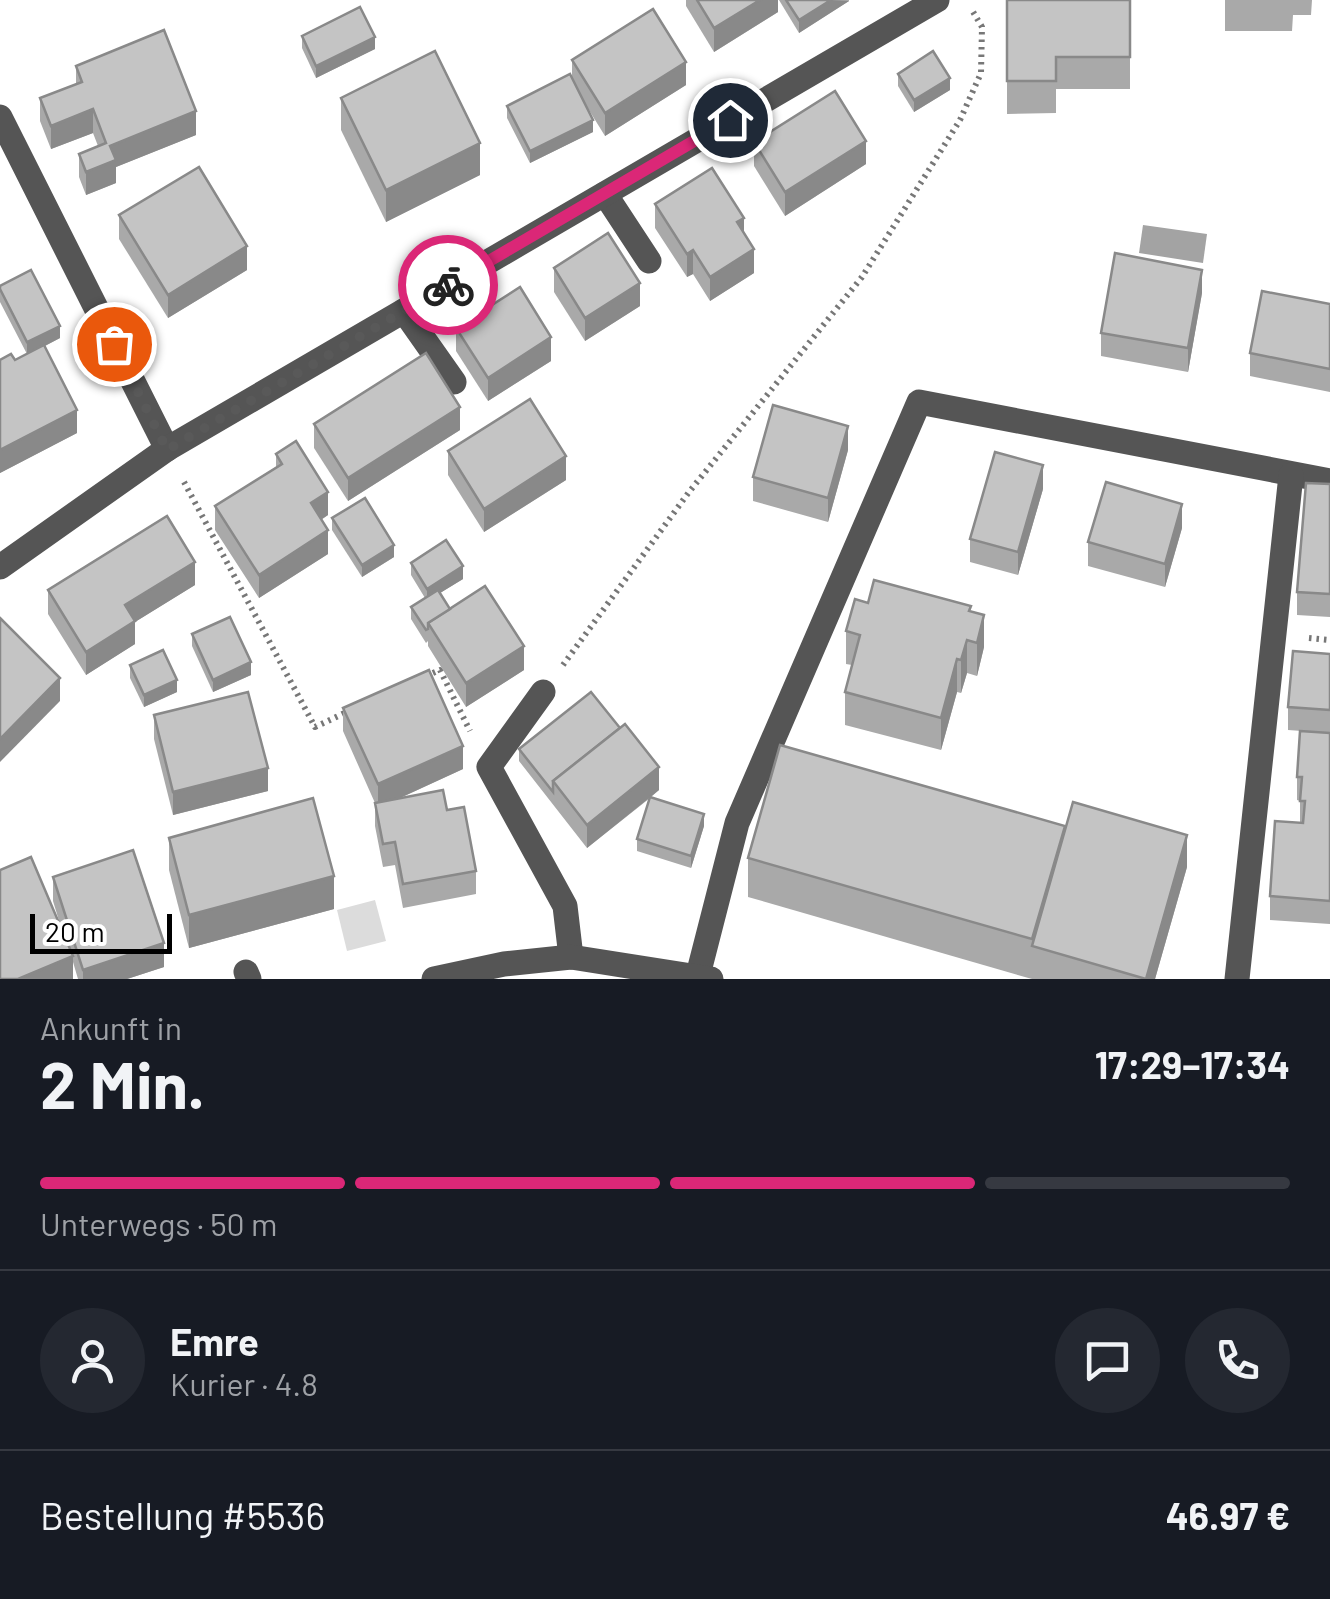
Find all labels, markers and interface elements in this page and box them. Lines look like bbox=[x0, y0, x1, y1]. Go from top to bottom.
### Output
pin bbox=[688, 78, 773, 163]
icon: home bbox=[703, 93, 758, 148]
courier bbox=[398, 235, 498, 335]
icon: bike bbox=[421, 258, 476, 313]
pin bbox=[72, 302, 157, 387]
icon: bag bbox=[87, 317, 142, 372]
scale bar bbox=[30, 909, 172, 954]
text: 20 m bbox=[45, 914, 105, 948]
text: Ankunft in bbox=[40, 1008, 182, 1046]
text: 17:29–17:34 bbox=[1095, 1041, 1290, 1087]
text: 2 Min. bbox=[40, 1044, 205, 1122]
text: Unterwegs · 50 m bbox=[40, 1204, 278, 1242]
button: person bbox=[40, 1308, 145, 1413]
button: chat bbox=[1055, 1308, 1160, 1413]
button: phone bbox=[1185, 1308, 1290, 1413]
text: Emre bbox=[170, 1318, 259, 1364]
text: Kurier · 4.8 bbox=[170, 1364, 318, 1402]
text: Bestellung #5536 bbox=[40, 1492, 325, 1538]
text: 46.97 € bbox=[1166, 1492, 1290, 1538]

